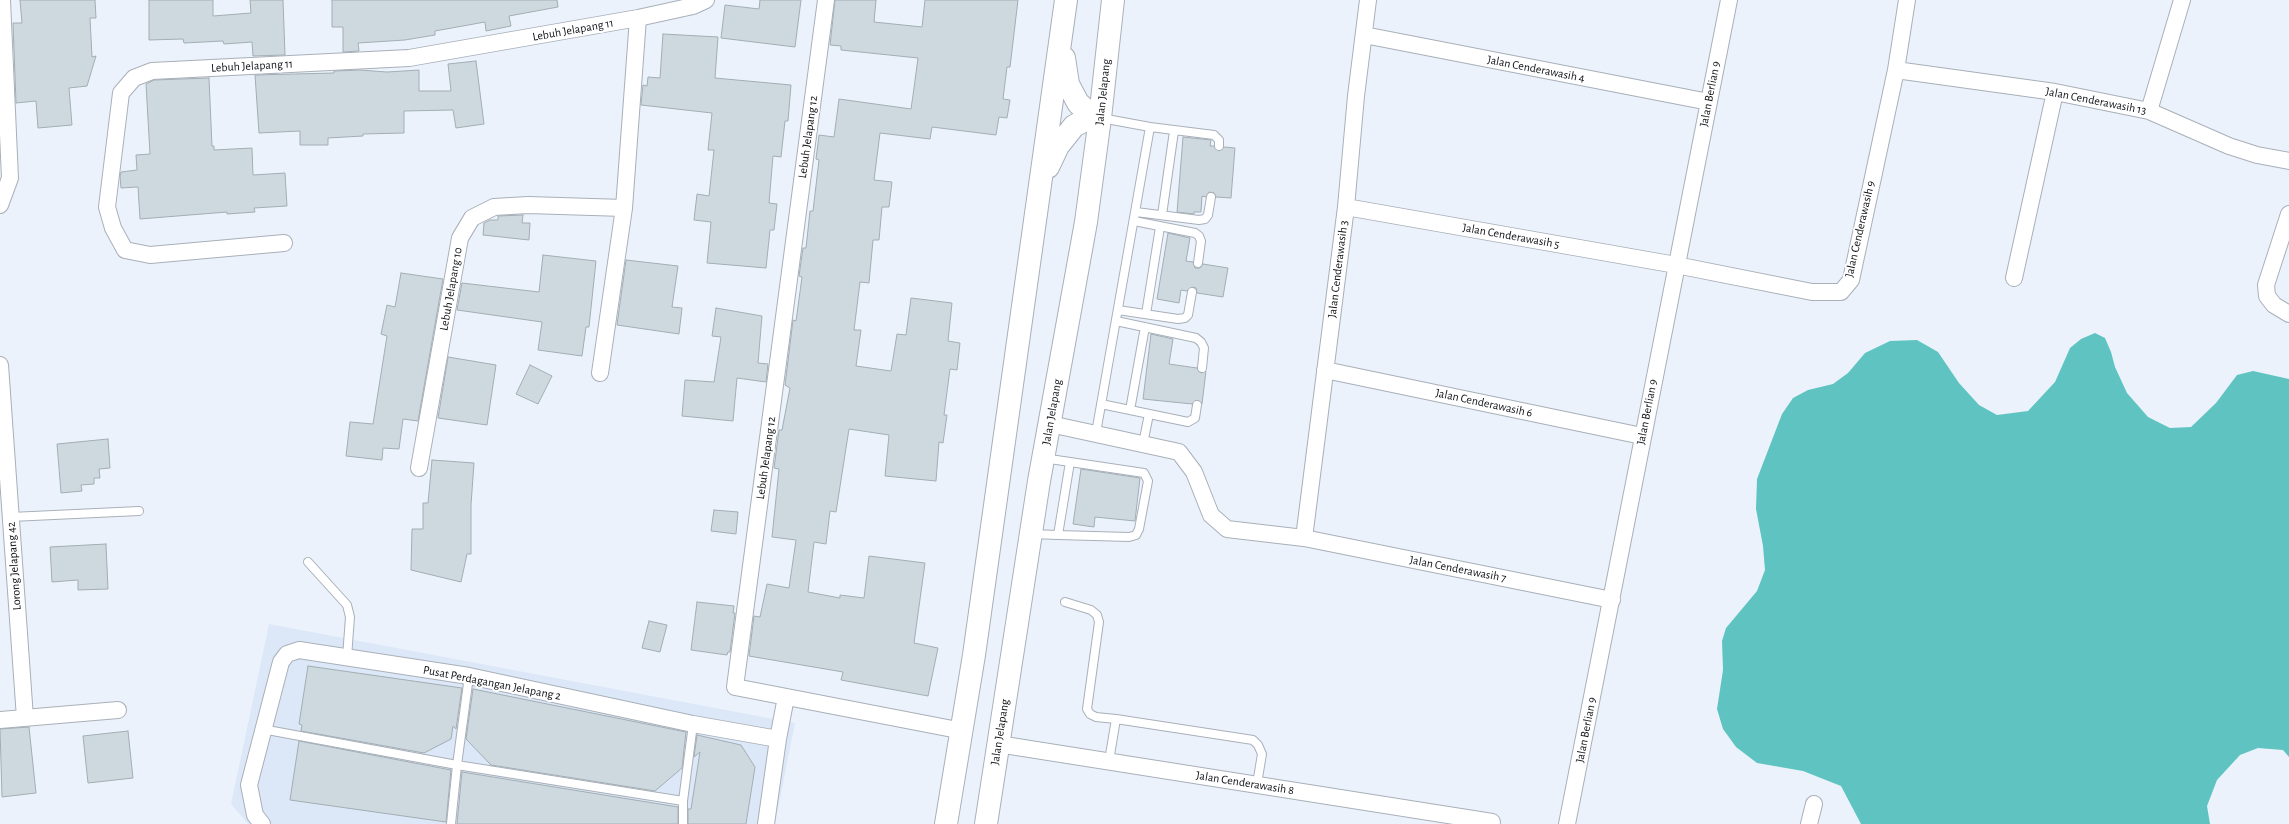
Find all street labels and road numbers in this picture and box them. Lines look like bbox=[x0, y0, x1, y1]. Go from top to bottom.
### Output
street label: Lebuh Jelapang 11 bbox=[531, 16, 615, 44]
street label: Jalan Cenderawasih 4 bbox=[1486, 52, 1586, 86]
street label: Lebuh Jelapang 11 bbox=[211, 57, 293, 75]
street label: Jalan Jelapang bbox=[1092, 58, 1114, 126]
street label: Jalan Berlian 9 bbox=[1697, 60, 1723, 128]
street label: Jalan Cenderawasih 13 bbox=[2044, 84, 2148, 118]
street label: Lebuh Jelapang 12 bbox=[795, 95, 821, 179]
street label: Jalan Cenderawasih 9 bbox=[1842, 179, 1878, 279]
street label: Jalan Cenderawasih 3 bbox=[1325, 219, 1351, 319]
street label: Jalan Cenderawasih 5 bbox=[1461, 220, 1561, 252]
street label: Lebuh Jelapang 10 bbox=[437, 246, 465, 332]
street label: Jalan Jelapang bbox=[1039, 378, 1065, 446]
street label: Jalan Berlian 9 bbox=[1634, 378, 1660, 446]
street label: Jalan Cenderawasih 6 bbox=[1434, 386, 1534, 420]
street label: Lebuh Jelapang 12 bbox=[753, 416, 779, 500]
street label: Lorong Jelapang 42 bbox=[4, 521, 24, 611]
street label: Jalan Cenderawasih 7 bbox=[1408, 553, 1508, 585]
street label: Pusat Perdagangan Jelapang 2 bbox=[422, 663, 562, 703]
street label: Jalan Berlian 9 bbox=[1573, 696, 1599, 764]
street label: Jalan Jelapang bbox=[988, 698, 1012, 766]
street label: Jalan Cenderawasih 8 bbox=[1195, 768, 1295, 798]

